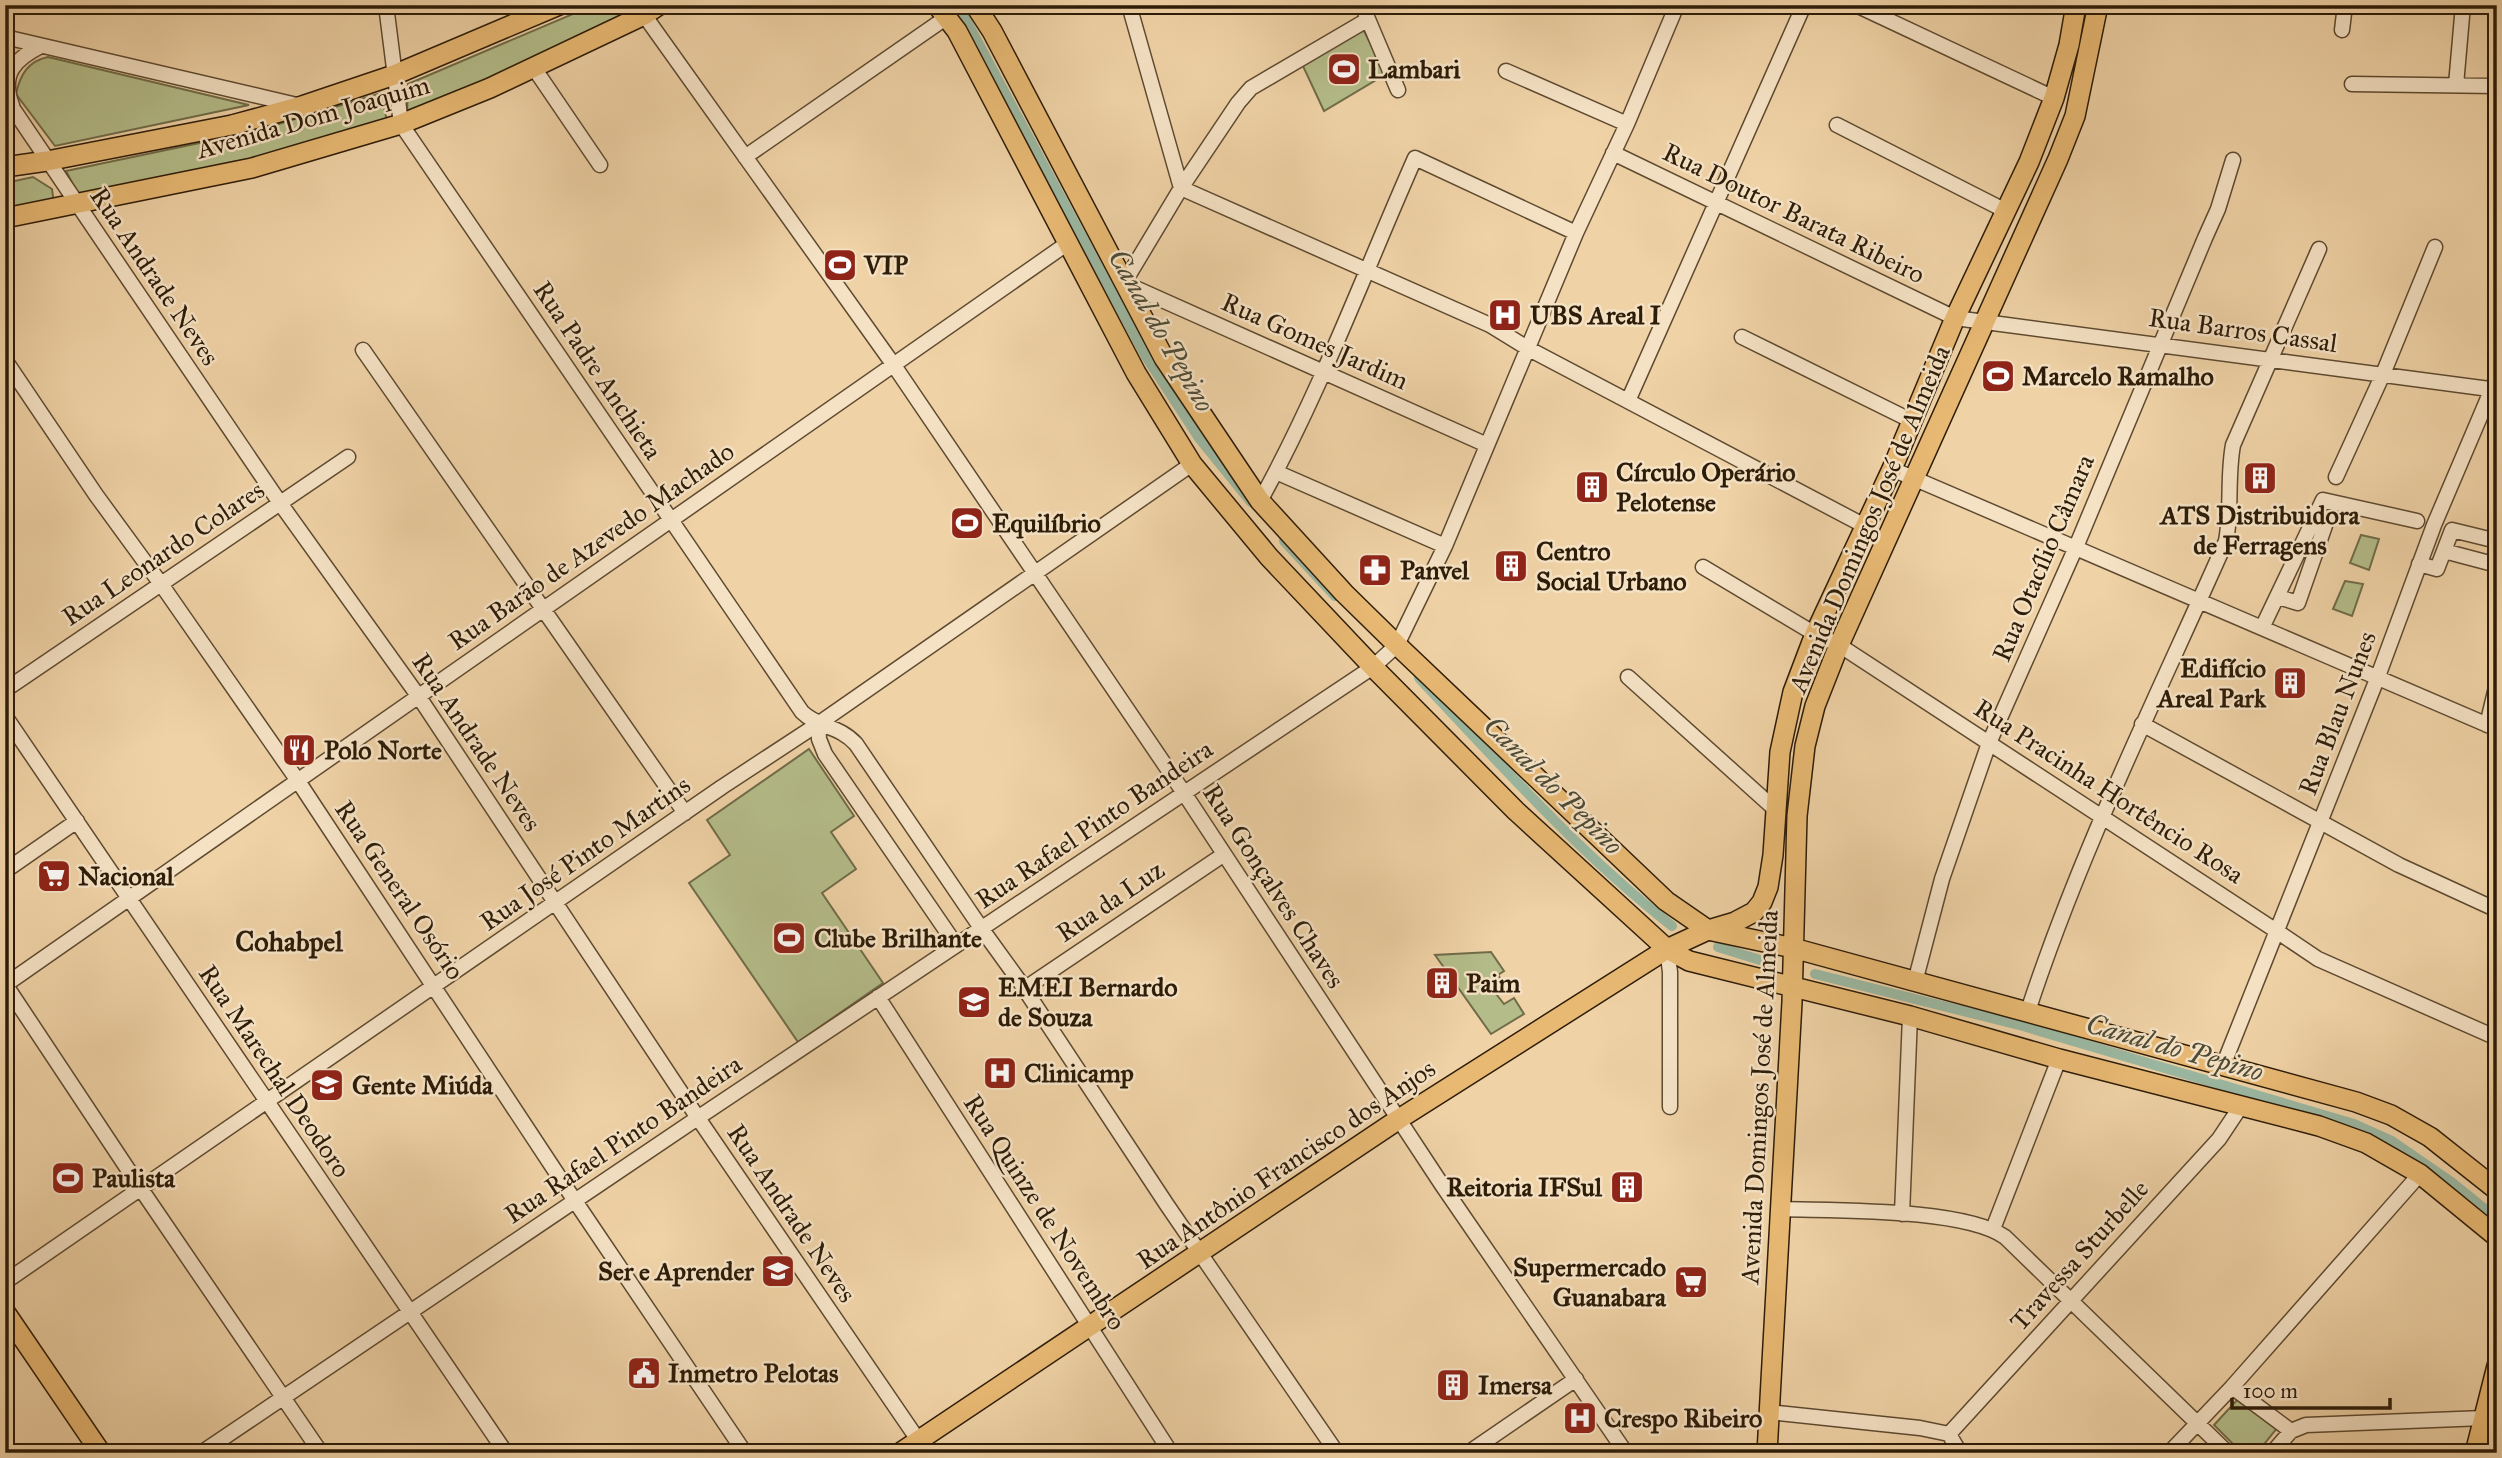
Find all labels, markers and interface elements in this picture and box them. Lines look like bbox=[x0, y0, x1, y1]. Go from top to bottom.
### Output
sports icon: Lambari bbox=[1325, 50, 1363, 88]
place label: Lambari bbox=[1368, 53, 1461, 85]
street label: Avenida Dom Joaquim bbox=[192, 68, 433, 166]
street label: Rua Doutor Barata Ribeiro bbox=[1658, 136, 1930, 290]
street label: Rua Andrade Neves bbox=[84, 181, 226, 371]
water label: Canal do Pepino bbox=[1101, 242, 1223, 418]
sports icon: VIP bbox=[821, 246, 859, 284]
place label: VIP bbox=[863, 249, 908, 281]
street label: Rua Padre Anchieta bbox=[527, 275, 669, 465]
street label: Rua Gomes Jardim bbox=[1217, 286, 1413, 397]
hospital icon: UBS Areal I bbox=[1486, 296, 1524, 334]
place label: UBS Areal I bbox=[1530, 299, 1661, 331]
street label: Rua Barros Cassal bbox=[2147, 301, 2339, 359]
street label: Avenida Domingos José de Almeida bbox=[1781, 340, 1957, 698]
sports icon: Marcelo Ramalho bbox=[1979, 357, 2017, 395]
place label: Marcelo Ramalho bbox=[2022, 360, 2214, 392]
street label: Rua Barão de Azevedo Machado bbox=[442, 435, 740, 657]
street label: Rua Otacílio Câmara bbox=[1985, 450, 2101, 666]
place label: Círculo Operário Pelotense bbox=[1616, 456, 1796, 518]
building icon: ATS Distribuidora de Ferragens bbox=[2241, 459, 2279, 497]
building icon: Círculo Operário Pelotense bbox=[1573, 468, 1611, 506]
street label: Rua Leonardo Colares bbox=[56, 473, 270, 633]
place label: ATS Distribuidora de Ferragens bbox=[2159, 499, 2360, 562]
sports icon: Equilíbrio bbox=[948, 504, 986, 542]
place label: Equilíbrio bbox=[992, 507, 1101, 539]
place label: Centro Social Urbano bbox=[1536, 535, 1687, 597]
building icon: Centro Social Urbano bbox=[1492, 547, 1530, 585]
pharmacy icon: Panvel bbox=[1356, 551, 1394, 589]
place label: Panvel bbox=[1400, 554, 1470, 586]
street label: Rua Blau Nunes bbox=[2291, 627, 2383, 799]
street label: Rua Andrade Neves bbox=[406, 647, 548, 837]
place label: Edifício Areal Park bbox=[2155, 652, 2267, 714]
building icon: Edifício Areal Park bbox=[2271, 664, 2309, 702]
street label: Rua Pracinha Hortêncio Rosa bbox=[1968, 692, 2250, 890]
water label: Canal do Pepino bbox=[1477, 708, 1631, 863]
restaurant icon: Polo Norte bbox=[280, 731, 318, 769]
street label: Rua Rafael Pinto Bandeira bbox=[969, 733, 1219, 915]
place label: Polo Norte bbox=[324, 734, 442, 766]
street label: Rua José Pinto Martins bbox=[474, 768, 696, 938]
street label: Rua Gonçalves Chaves bbox=[1196, 778, 1352, 994]
street label: Rua General Osório bbox=[328, 794, 472, 986]
street label: Rua da Luz bbox=[1050, 853, 1170, 949]
supermarket icon: Nacional bbox=[35, 857, 73, 895]
place label: Nacional bbox=[78, 860, 175, 892]
street label: Avenida Domingos José de Almeida bbox=[1733, 909, 1785, 1286]
sports icon: Clube Brilhante bbox=[770, 919, 808, 957]
place label: Clube Brilhante bbox=[814, 922, 982, 954]
district label: Cohabpel bbox=[235, 924, 343, 959]
street label: Rua Marechal Deodoro bbox=[192, 959, 358, 1183]
building icon: Paim bbox=[1423, 964, 1461, 1002]
place label: Paim bbox=[1466, 967, 1521, 999]
place label: EMEI Bernardo de Souza bbox=[998, 971, 1178, 1033]
school or university icon: EMEI Bernardo de Souza bbox=[955, 983, 993, 1021]
water label: Canal do Pepino bbox=[2082, 1005, 2268, 1090]
street label: Rua Rafael Pinto Bandeira bbox=[498, 1048, 748, 1230]
street label: Rua Antônio Francisco dos Anjos bbox=[1131, 1052, 1441, 1276]
hospital icon: Clinicamp bbox=[981, 1054, 1019, 1092]
place label: Clinicamp bbox=[1024, 1057, 1134, 1089]
school or university icon: Gente Miúda bbox=[308, 1066, 346, 1104]
place label: Gente Miúda bbox=[352, 1069, 494, 1101]
street label: Rua Quinze de Novembro bbox=[957, 1088, 1133, 1336]
street label: Rua Andrade Neves bbox=[721, 1118, 863, 1308]
sports icon: Paulista bbox=[49, 1159, 87, 1197]
place label: Paulista bbox=[92, 1162, 176, 1194]
building icon: Reitoria IFSul bbox=[1608, 1168, 1646, 1206]
place label: Reitoria IFSul bbox=[1446, 1171, 1603, 1203]
street label: Travessa Sturbelle bbox=[2003, 1173, 2155, 1337]
place label: Supermercado Guanabara bbox=[1513, 1251, 1667, 1313]
school or university icon: Ser e Aprender bbox=[759, 1252, 797, 1290]
place label: Ser e Aprender bbox=[598, 1255, 755, 1287]
supermarket icon: Supermercado Guanabara bbox=[1672, 1263, 1710, 1301]
public building icon: Inmetro Pelotas bbox=[625, 1354, 663, 1392]
place label: Inmetro Pelotas bbox=[668, 1357, 839, 1389]
building icon: Imersa bbox=[1434, 1366, 1472, 1404]
scale bar bbox=[2232, 1367, 2390, 1411]
place label: Imersa bbox=[1478, 1369, 1553, 1401]
text: 100 m bbox=[2243, 1378, 2298, 1404]
hospital icon: Crespo Ribeiro bbox=[1561, 1399, 1599, 1437]
place label: Crespo Ribeiro bbox=[1604, 1402, 1762, 1434]

